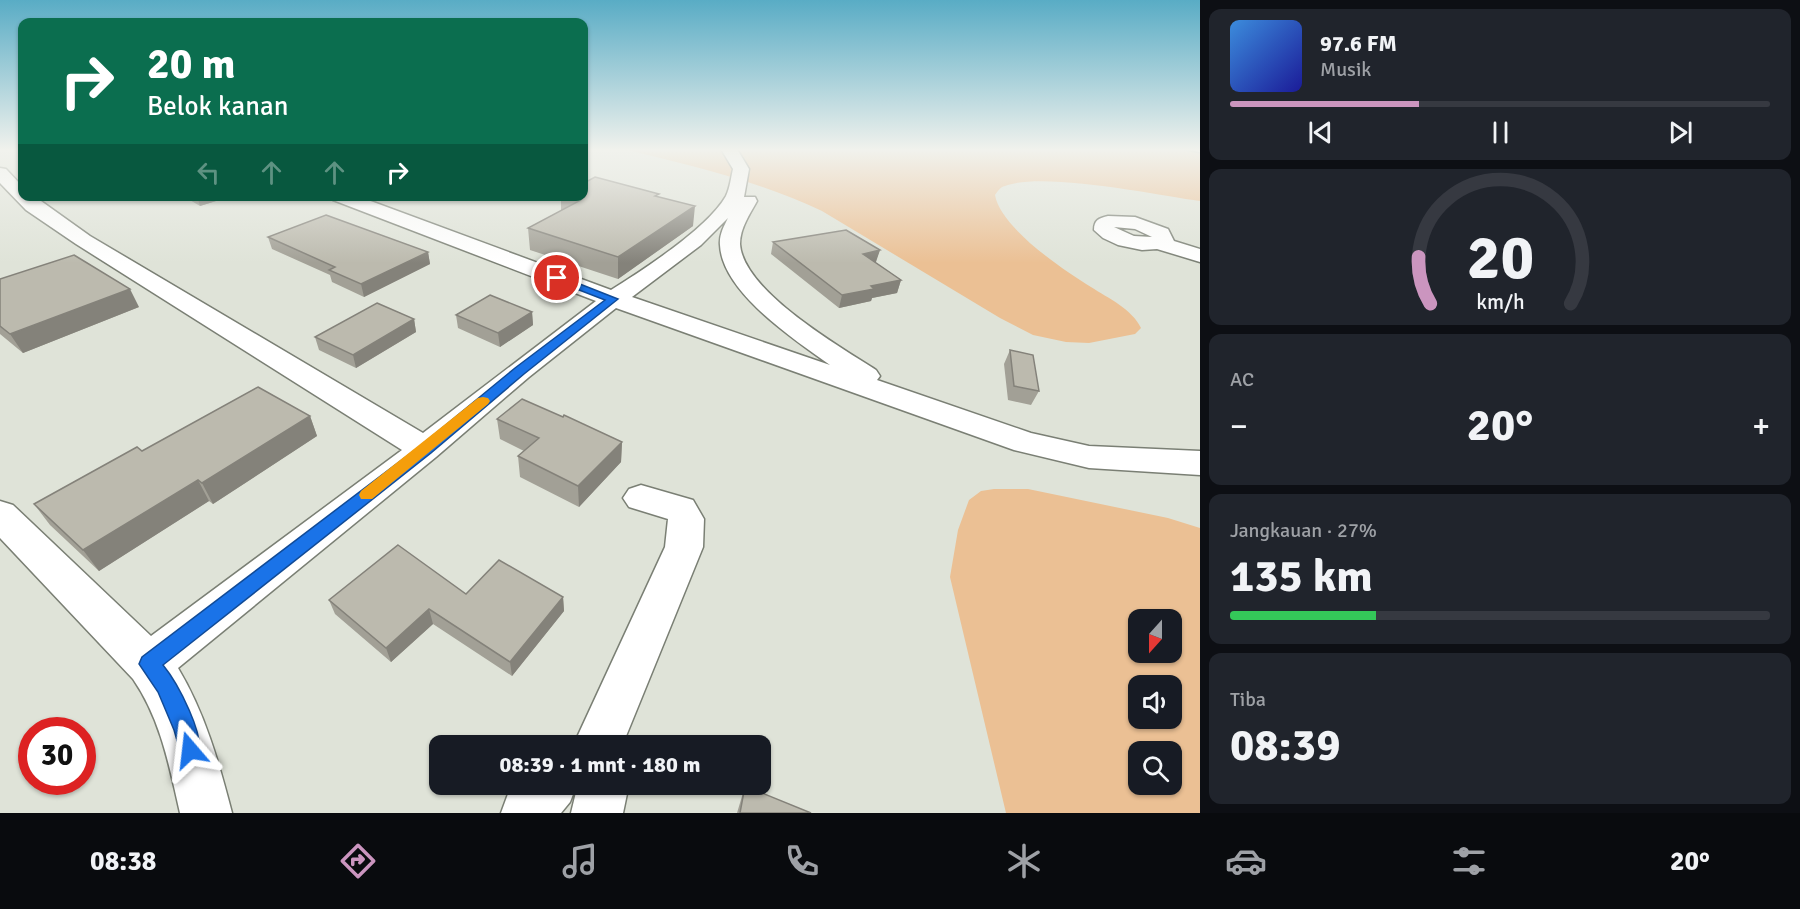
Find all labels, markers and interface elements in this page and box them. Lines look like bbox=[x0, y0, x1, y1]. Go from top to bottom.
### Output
text: 97.6 FM bbox=[1320, 30, 1397, 57]
text: 20 m bbox=[147, 39, 236, 90]
icon: right bbox=[48, 42, 126, 120]
text: Musik bbox=[1320, 57, 1371, 82]
text: Belok kanan bbox=[147, 90, 288, 123]
icon: previous bbox=[1304, 116, 1337, 149]
icon: pause bbox=[1484, 116, 1517, 149]
icon: next bbox=[1664, 116, 1697, 149]
icon: left bbox=[192, 156, 225, 189]
icon: ahead bbox=[255, 156, 288, 189]
icon: ahead bbox=[318, 156, 351, 189]
icon: right bbox=[381, 156, 414, 189]
text: 20 bbox=[1466, 219, 1534, 296]
pin bbox=[531, 252, 582, 303]
icon: arrive bbox=[540, 261, 573, 294]
text: km/h bbox=[1476, 289, 1524, 315]
text: AC bbox=[1230, 367, 1254, 392]
text: 20° bbox=[1467, 398, 1533, 453]
text: − bbox=[1230, 406, 1248, 447]
text: + bbox=[1752, 406, 1770, 447]
text: Jangkauan · 27% bbox=[1230, 518, 1377, 543]
text: 135 km bbox=[1230, 549, 1373, 604]
north arrow bbox=[1128, 609, 1182, 663]
map controls bbox=[1128, 609, 1182, 795]
button: sound bbox=[1128, 675, 1182, 729]
text: Tiba bbox=[1230, 687, 1266, 712]
speed limit sign: 30 bbox=[18, 717, 96, 795]
position arrow bbox=[158, 718, 222, 782]
text: 08:39 bbox=[1230, 718, 1340, 773]
button: search bbox=[1128, 741, 1182, 795]
text: 08:39 · 1 mnt · 180 m bbox=[500, 751, 700, 778]
icon: directions bbox=[337, 840, 379, 882]
icon: music bbox=[559, 840, 601, 882]
icon: phone bbox=[781, 840, 823, 882]
icon: climate bbox=[1003, 840, 1045, 882]
icon: car bbox=[1225, 840, 1267, 882]
icon: filters bbox=[1448, 840, 1490, 882]
text: 08:38 bbox=[90, 845, 156, 878]
text: 20° bbox=[1670, 845, 1710, 878]

